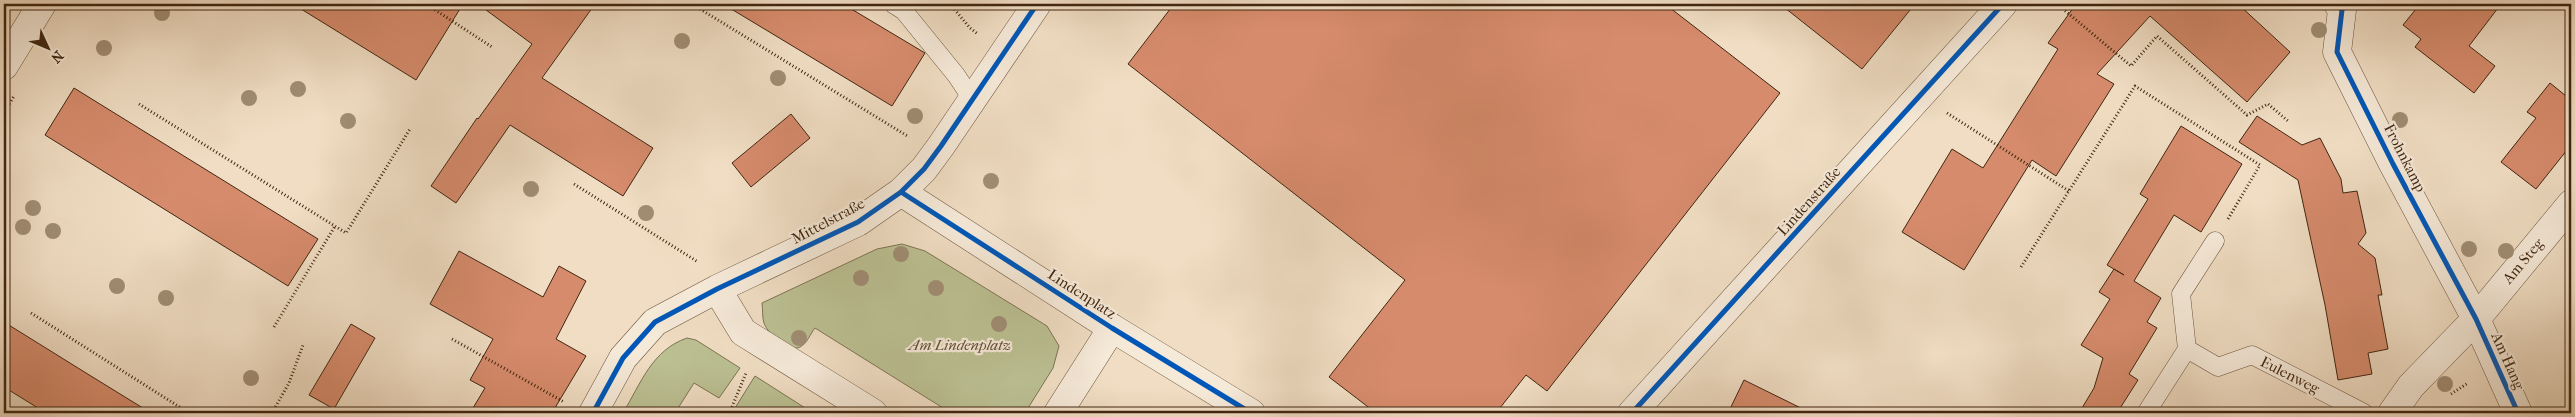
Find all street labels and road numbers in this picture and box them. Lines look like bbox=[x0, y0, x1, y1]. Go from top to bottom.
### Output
street label: Frohnkamp bbox=[2380, 121, 2430, 195]
street label: Lindenstraße bbox=[1773, 163, 1845, 239]
street label: Mittelstraße bbox=[788, 194, 868, 248]
street label: Am Steg bbox=[2498, 234, 2548, 288]
street label: Lindenplatz bbox=[1045, 265, 1120, 323]
street label: Am Hang bbox=[2487, 329, 2529, 393]
street label: Eulenweg bbox=[2257, 352, 2323, 398]

